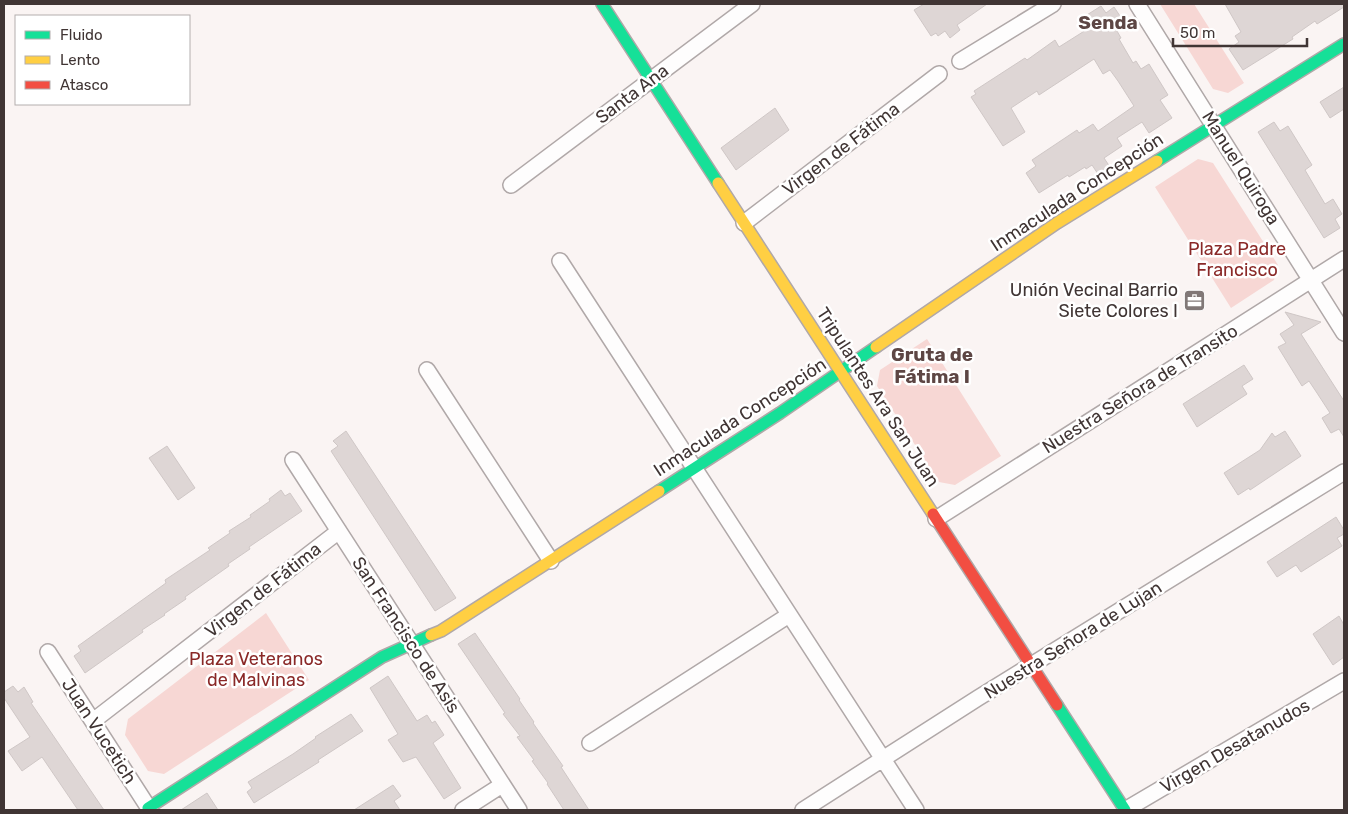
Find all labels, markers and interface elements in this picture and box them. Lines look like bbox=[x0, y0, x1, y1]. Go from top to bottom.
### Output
district label: Senda bbox=[1078, 11, 1138, 34]
legend bbox=[15, 15, 190, 105]
scale bar bbox=[1173, 15, 1307, 47]
text: 50 m bbox=[1180, 24, 1215, 42]
text: Fluido bbox=[60, 26, 103, 44]
text: Lento bbox=[60, 51, 100, 69]
street label: Santa Ana bbox=[591, 59, 673, 129]
text: Atasco bbox=[60, 76, 108, 94]
street label: Virgen de Fátima bbox=[778, 98, 904, 200]
street label: Manuel Quiroga bbox=[1197, 107, 1285, 229]
street label: Inmaculada Concepción bbox=[987, 128, 1167, 256]
park label: Plaza Padre Francisco bbox=[1188, 238, 1286, 281]
place label: Unión Vecinal Barrio Siete Colores I bbox=[1010, 279, 1178, 322]
office icon: Unión Vecinal Barrio Siete Colores I bbox=[1182, 288, 1206, 312]
street label: Tripulantes Ara San Juan bbox=[812, 303, 944, 491]
street label: Nuestra Señora de Transito bbox=[1038, 320, 1242, 458]
district label: Gruta de Fátima I bbox=[891, 343, 973, 388]
street label: Inmaculada Concepción bbox=[650, 353, 830, 481]
street label: Virgen de Fátima bbox=[201, 538, 325, 642]
street label: San Francisco de Asis bbox=[347, 553, 465, 717]
street label: Nuestra Señora de Lujan bbox=[980, 576, 1166, 704]
park label: Plaza Veteranos de Malvinas bbox=[189, 648, 323, 691]
street label: Juan Vucetich bbox=[57, 674, 141, 788]
street label: Virgen Desatanudos bbox=[1156, 694, 1314, 798]

